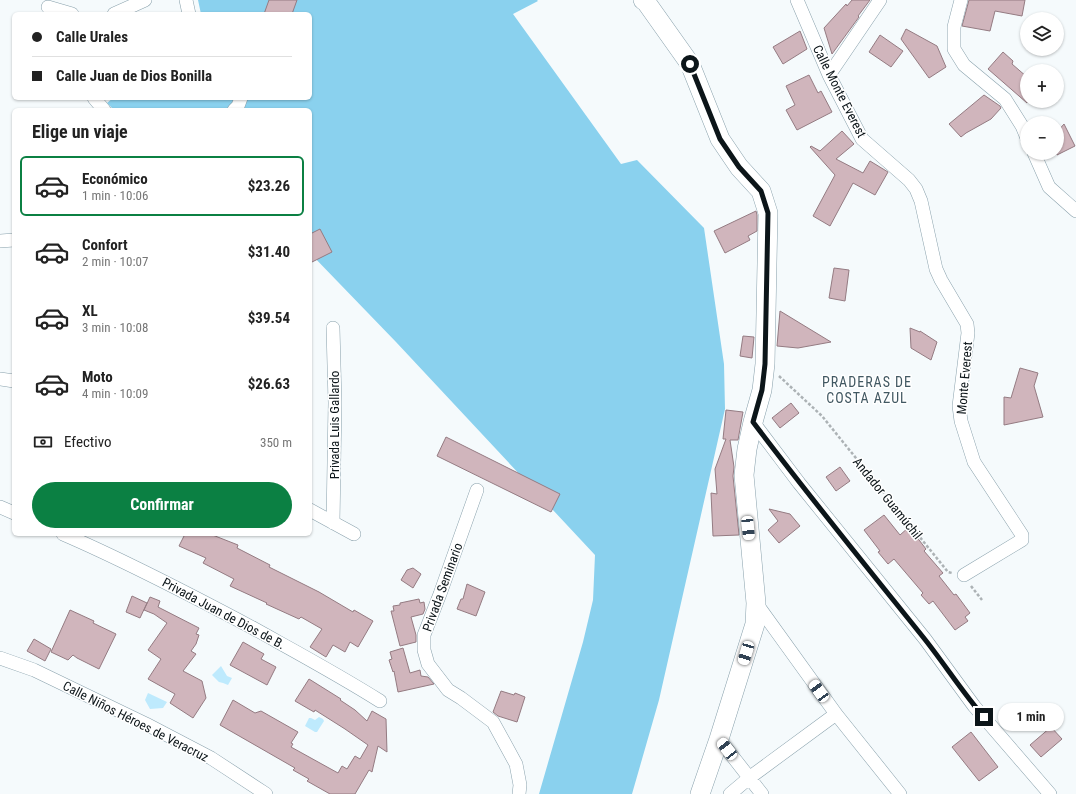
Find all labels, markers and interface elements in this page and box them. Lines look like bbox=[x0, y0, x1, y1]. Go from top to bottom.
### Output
map controls bbox=[1020, 12, 1064, 160]
button: layers bbox=[1020, 12, 1064, 56]
text: Calle Urales bbox=[56, 28, 128, 46]
street label: Calle Monte Everest bbox=[810, 42, 869, 140]
route start bbox=[681, 55, 699, 73]
button: + bbox=[1020, 64, 1064, 108]
text: Calle Juan de Dios Bonilla bbox=[56, 67, 212, 85]
button: − bbox=[1020, 116, 1064, 160]
text: Elige un viaje bbox=[32, 121, 128, 142]
icon: car bbox=[34, 168, 70, 204]
text: Económico bbox=[82, 170, 148, 188]
text: $23.26 bbox=[248, 177, 290, 195]
text: 1 min · 10:06 bbox=[82, 188, 148, 203]
icon: car bbox=[34, 234, 70, 270]
text: Confort bbox=[82, 236, 128, 254]
text: $31.40 bbox=[248, 243, 290, 261]
text: 2 min · 10:07 bbox=[82, 254, 148, 269]
icon: car bbox=[34, 300, 70, 336]
text: XL bbox=[82, 302, 98, 320]
text: $39.54 bbox=[248, 309, 290, 327]
text: 3 min · 10:08 bbox=[82, 320, 148, 335]
street label: Monte Everest bbox=[954, 341, 975, 415]
icon: car bbox=[34, 366, 70, 402]
text: Moto bbox=[82, 368, 113, 386]
street label: Privada Luis Gallardo bbox=[327, 371, 342, 479]
district label: PRADERAS DE COSTA AZUL bbox=[822, 374, 912, 406]
text: $26.63 bbox=[248, 375, 290, 393]
text: 4 min · 10:09 bbox=[82, 386, 148, 401]
icon: cash bbox=[32, 431, 54, 453]
text: Efectivo bbox=[64, 433, 112, 451]
text: 350 m bbox=[260, 435, 292, 450]
street label: Andador Guamúchil bbox=[850, 454, 925, 542]
button: Confirmar bbox=[32, 482, 292, 528]
car bbox=[741, 515, 755, 541]
street label: Privada Seminario bbox=[419, 541, 465, 633]
street label: Privada Juan de Dios de B. bbox=[160, 575, 288, 652]
car bbox=[737, 640, 755, 666]
street label: Calle Niños Héroes de Veracruz bbox=[60, 678, 211, 765]
car bbox=[807, 678, 831, 704]
callout: 1 min bbox=[998, 703, 1064, 731]
route end bbox=[975, 708, 993, 726]
text: 1 min bbox=[1017, 709, 1045, 724]
car bbox=[715, 736, 739, 762]

